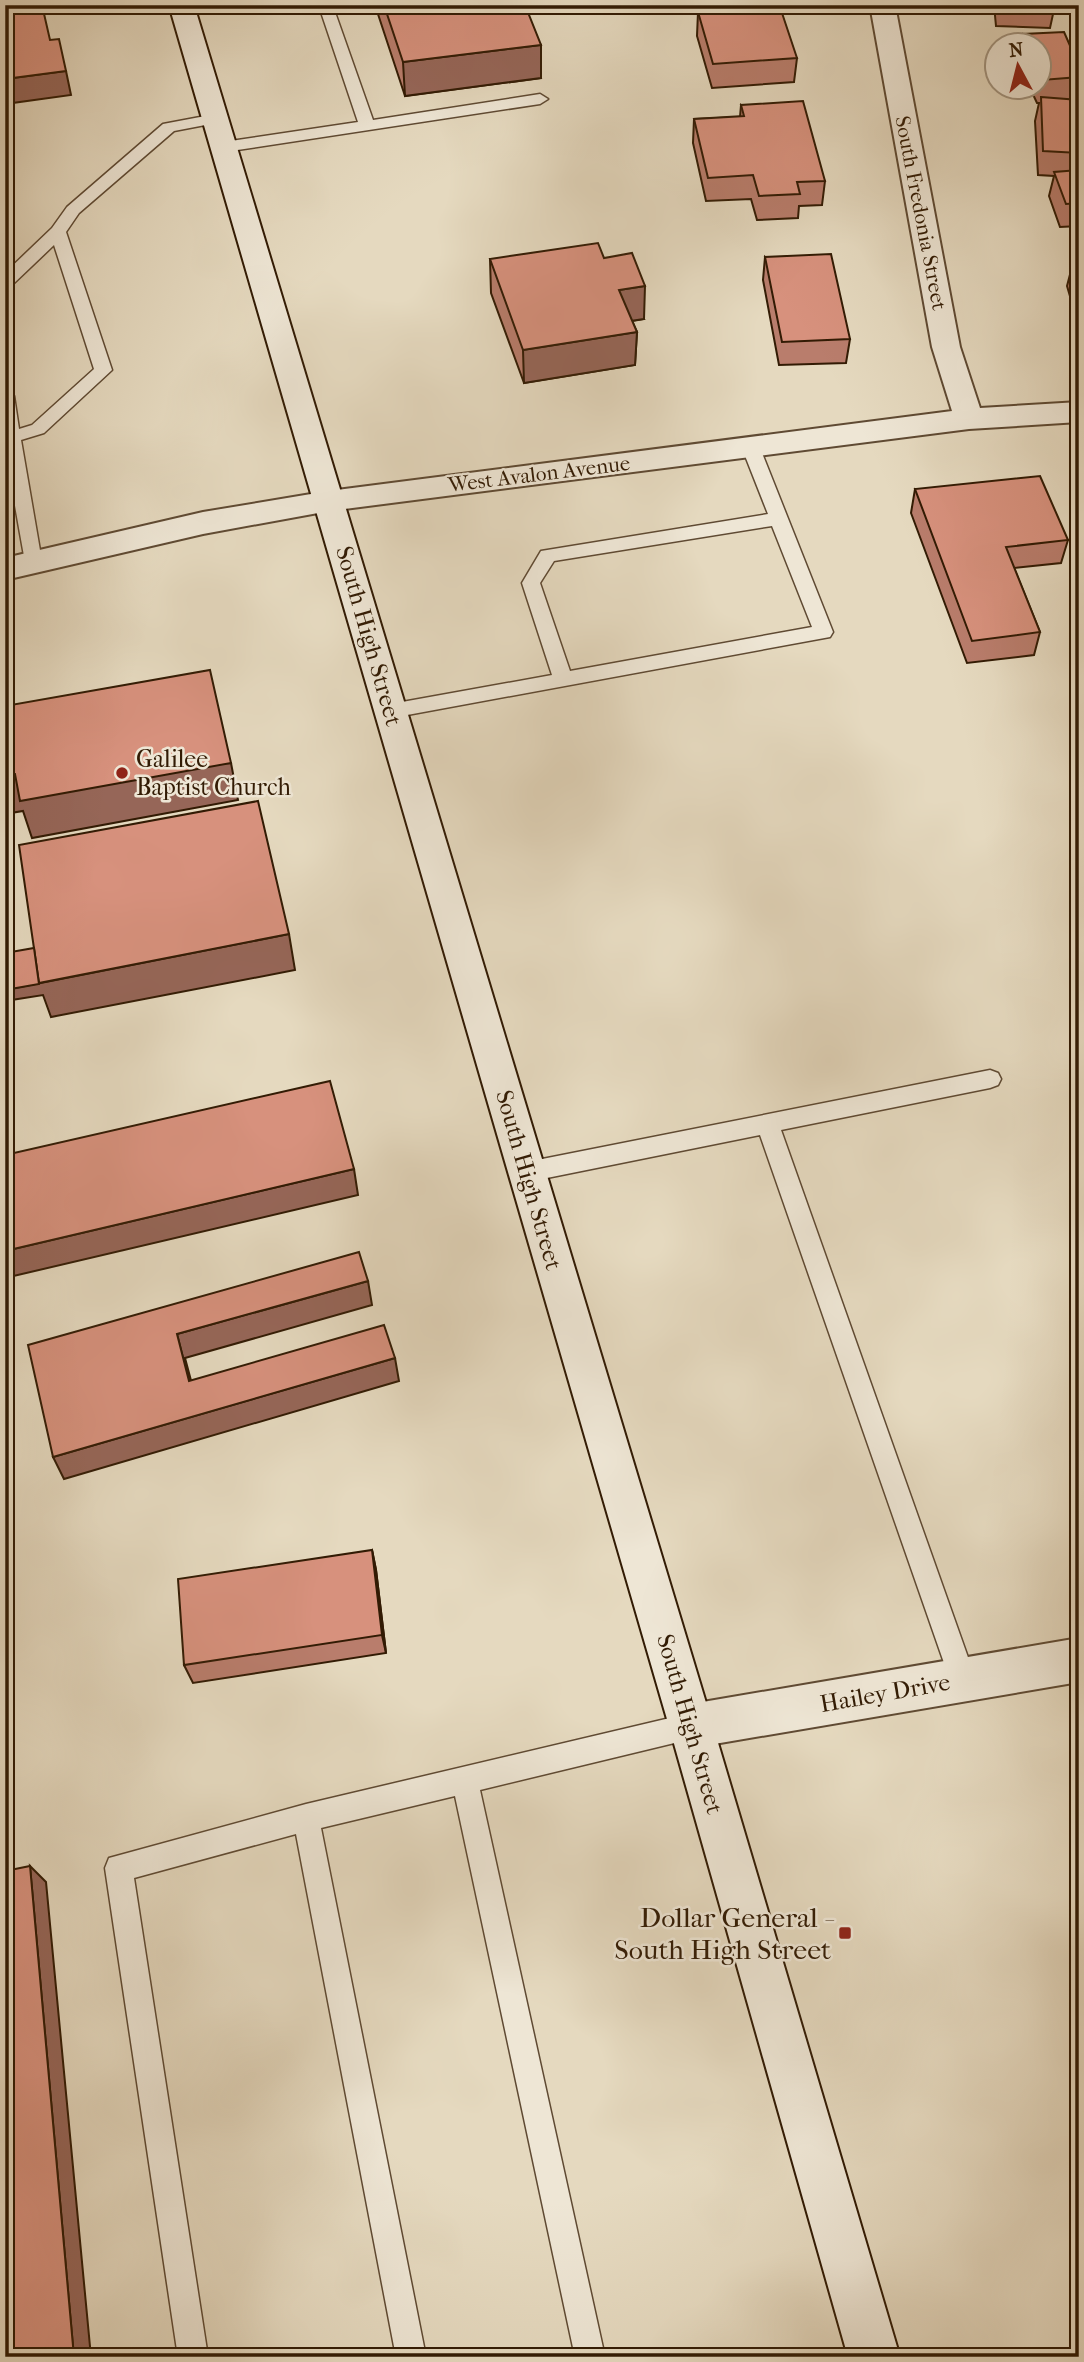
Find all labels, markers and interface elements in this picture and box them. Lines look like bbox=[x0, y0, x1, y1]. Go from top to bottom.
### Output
north arrow bbox=[982, 32, 1052, 102]
text: N bbox=[1008, 38, 1025, 62]
street label: South Fredonia Street bbox=[890, 114, 952, 313]
street label: West Avalon Avenue bbox=[446, 451, 631, 497]
street label: South High Street bbox=[330, 543, 408, 730]
place label: Galilee Baptist Church bbox=[136, 745, 291, 801]
marker: Galilee Baptist Church bbox=[114, 765, 130, 781]
street label: South High Street bbox=[490, 1087, 568, 1274]
street label: South High Street bbox=[651, 1631, 729, 1818]
street label: Hailey Drive bbox=[818, 1668, 952, 1718]
place label: Dollar General - South High Street bbox=[614, 1901, 835, 1966]
marker: Dollar General - South High Street bbox=[837, 1925, 853, 1941]

